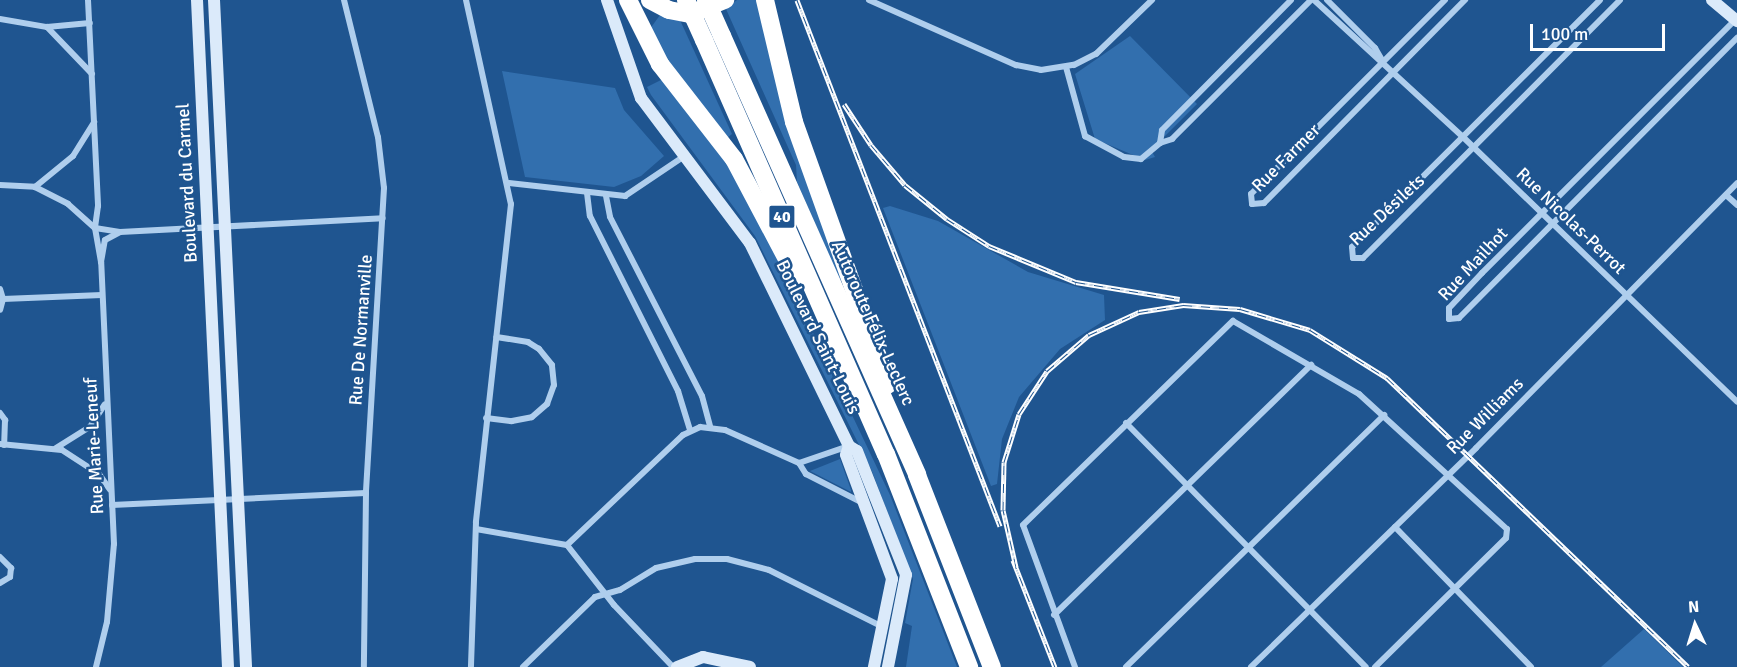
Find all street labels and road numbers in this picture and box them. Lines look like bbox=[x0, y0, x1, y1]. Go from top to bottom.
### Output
street label: Boulevard du Carmel bbox=[172, 103, 202, 263]
street label: Rue Farmer bbox=[1247, 119, 1325, 197]
street label: Rue Nicolas-Perrot bbox=[1512, 163, 1630, 279]
street label: Rue Désilets bbox=[1345, 170, 1429, 250]
road number: 40 bbox=[767, 204, 797, 230]
street label: Rue Mailhot bbox=[1434, 223, 1512, 305]
street label: Autoroute Félix-Leclerc bbox=[827, 237, 919, 409]
street label: Rue De Normanville bbox=[345, 254, 377, 406]
street label: Boulevard Saint-Louis bbox=[771, 257, 865, 417]
street label: Rue Williams bbox=[1442, 373, 1528, 459]
street label: Rue Marie-Leneuf bbox=[80, 377, 108, 515]

